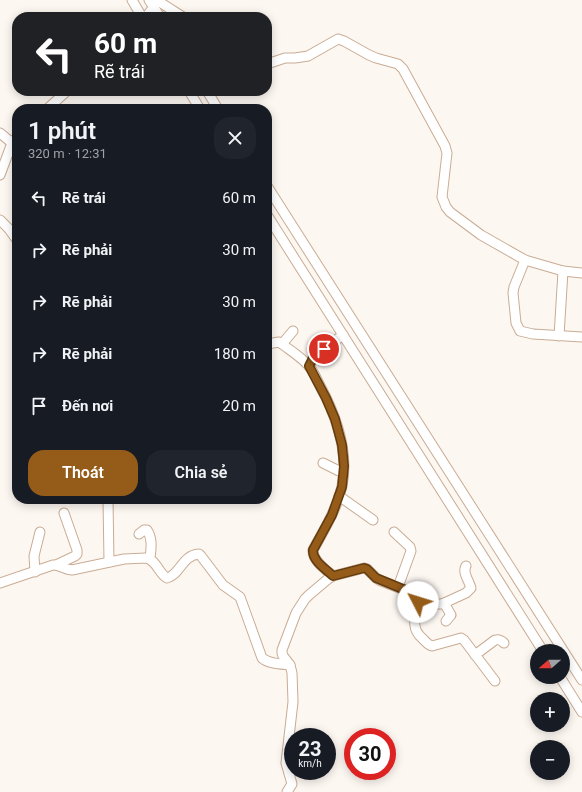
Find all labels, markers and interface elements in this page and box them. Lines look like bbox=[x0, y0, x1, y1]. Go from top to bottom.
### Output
text: 60 m bbox=[94, 27, 157, 60]
icon: left bbox=[28, 28, 80, 80]
text: Rẽ trái bbox=[94, 61, 145, 82]
text: 1 phút bbox=[28, 117, 96, 145]
button: close bbox=[214, 117, 256, 159]
text: 320 m · 12:31 bbox=[28, 146, 107, 161]
icon: left bbox=[28, 187, 50, 209]
text: Rẽ trái bbox=[62, 189, 106, 207]
text: 60 m bbox=[222, 189, 256, 207]
icon: right bbox=[28, 239, 50, 261]
text: Rẽ phải bbox=[62, 241, 112, 259]
text: 30 m bbox=[222, 241, 256, 259]
icon: right bbox=[28, 291, 50, 313]
text: Rẽ phải bbox=[62, 293, 112, 311]
text: 30 m bbox=[222, 293, 256, 311]
pin bbox=[307, 332, 341, 366]
icon: arrive bbox=[313, 338, 335, 360]
icon: right bbox=[28, 343, 50, 365]
text: Rẽ phải bbox=[62, 345, 112, 363]
text: 180 m bbox=[214, 345, 256, 363]
icon: arrive bbox=[28, 395, 50, 417]
text: Đến nơi bbox=[62, 397, 113, 415]
text: 20 m bbox=[222, 397, 256, 415]
button: Thoát bbox=[28, 450, 138, 496]
button: Chia sẻ bbox=[146, 450, 256, 496]
position arrow bbox=[397, 581, 439, 623]
north arrow bbox=[530, 644, 570, 684]
map controls bbox=[530, 644, 570, 780]
button: + bbox=[530, 692, 570, 732]
speed limit sign: 30 bbox=[344, 728, 396, 780]
text: 23 bbox=[299, 737, 321, 761]
button: − bbox=[530, 740, 570, 780]
text: km/h bbox=[298, 758, 322, 769]

